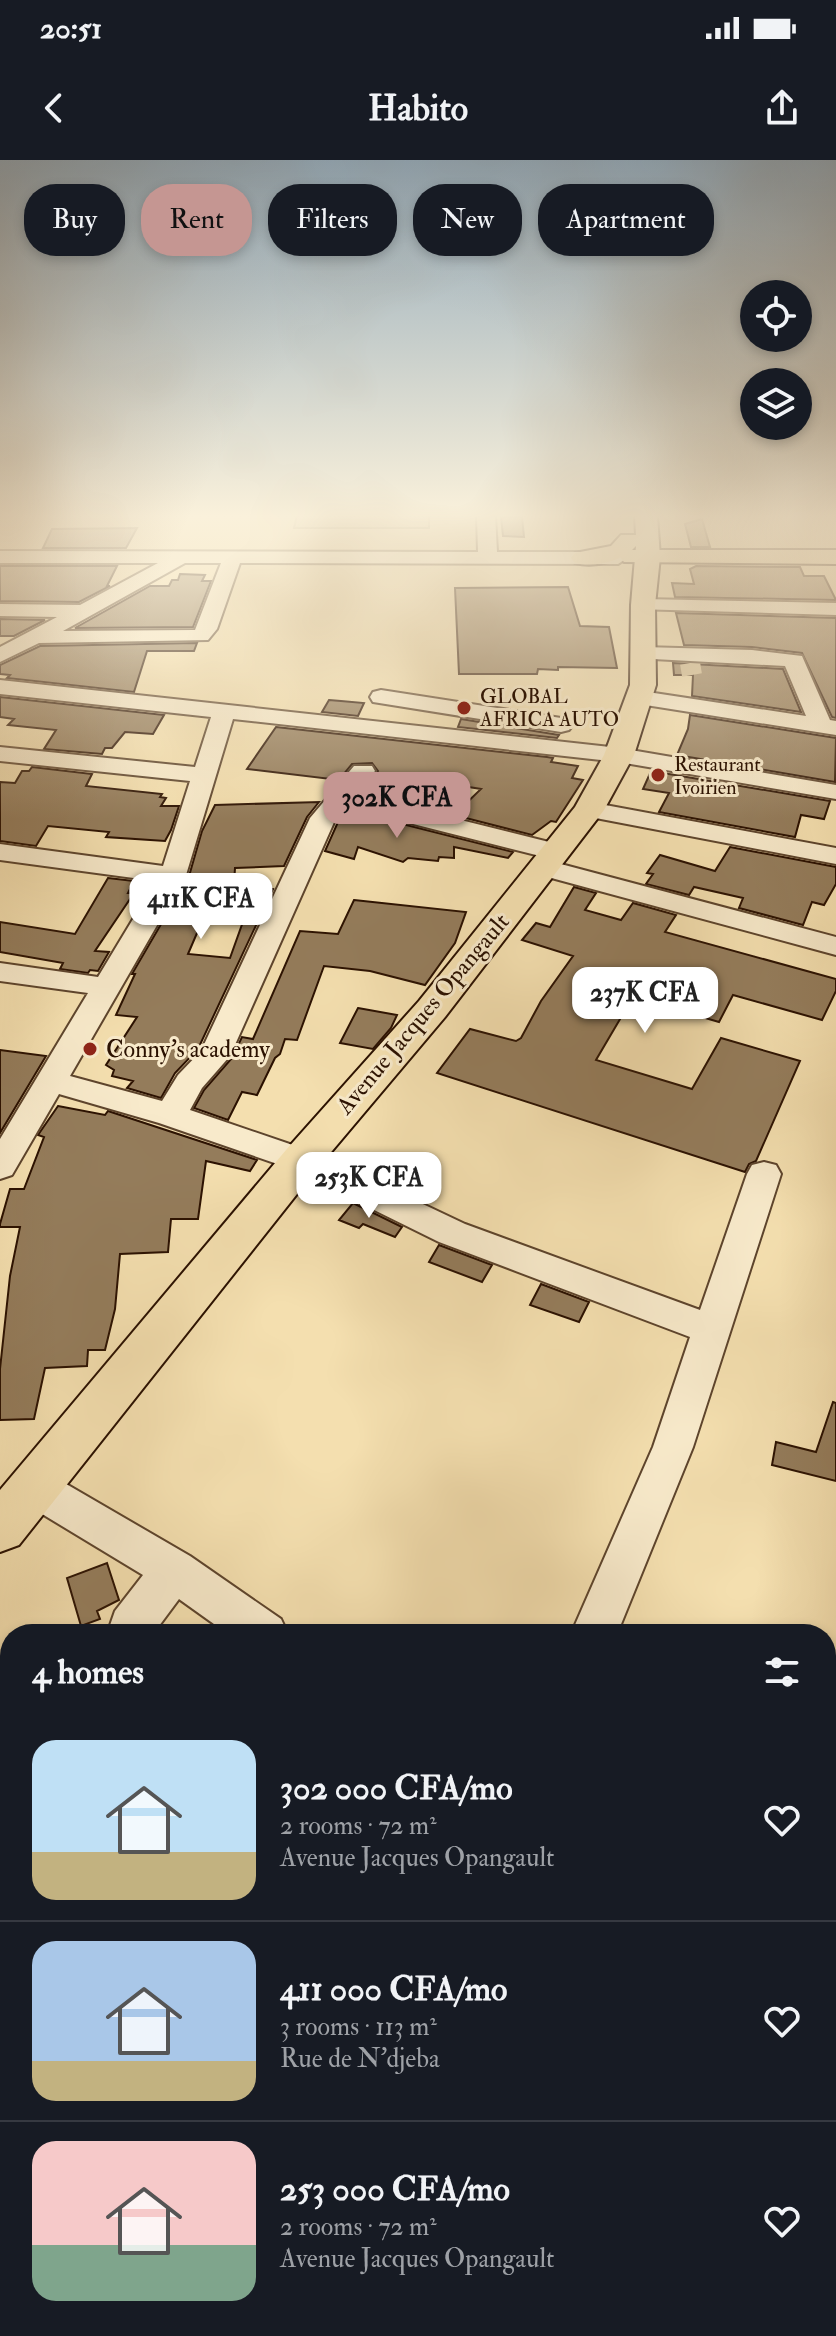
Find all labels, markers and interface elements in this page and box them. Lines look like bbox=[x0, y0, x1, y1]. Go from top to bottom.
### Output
text: 20:51 bbox=[40, 10, 102, 47]
icon: back bbox=[32, 86, 76, 130]
text: Habito bbox=[368, 86, 468, 131]
icon: share bbox=[760, 86, 804, 130]
chip: Buy bbox=[24, 184, 125, 256]
chip: Rent bbox=[141, 184, 252, 256]
chip: Filters bbox=[268, 184, 397, 256]
chip: New bbox=[413, 184, 522, 256]
chip: Apartment bbox=[538, 184, 714, 256]
map controls bbox=[740, 280, 812, 440]
button: locate bbox=[740, 280, 812, 352]
button: layers bbox=[740, 368, 812, 440]
place label: GLOBAL AFRICA AUTO bbox=[479, 684, 619, 732]
marker: GLOBAL AFRICA AUTO bbox=[455, 699, 473, 717]
place label: Restaurant Ivoirien bbox=[674, 752, 761, 800]
marker: Restaurant Ivoirien bbox=[649, 766, 667, 784]
pin: 302K CFA bbox=[314, 772, 480, 840]
text: 302K CFA bbox=[341, 782, 453, 814]
pin: 411K CFA bbox=[118, 873, 284, 941]
text: 411K CFA bbox=[147, 883, 255, 915]
street label: Avenue Jacques Opangault bbox=[329, 907, 516, 1122]
pin: 237K CFA bbox=[562, 967, 728, 1035]
text: 237K CFA bbox=[590, 977, 700, 1009]
place label: Conny's academy bbox=[106, 1034, 270, 1065]
marker: Conny's academy bbox=[81, 1040, 99, 1058]
pin: 253K CFA bbox=[286, 1152, 452, 1220]
text: 253K CFA bbox=[314, 1162, 424, 1194]
icon: filters bbox=[760, 1650, 804, 1694]
text: 4 homes bbox=[32, 1651, 144, 1694]
text: 302 000 CFA/mo bbox=[280, 1767, 513, 1810]
icon: home bbox=[96, 1772, 192, 1868]
icon: heart bbox=[760, 1798, 804, 1842]
text: 2 rooms · 72 m² bbox=[280, 1810, 437, 1842]
text: Avenue Jacques Opangault bbox=[280, 1842, 554, 1874]
text: 411 000 CFA/mo bbox=[280, 1968, 507, 2011]
icon: home bbox=[96, 1973, 192, 2069]
icon: heart bbox=[760, 1999, 804, 2043]
text: 3 rooms · 113 m² bbox=[280, 2011, 437, 2043]
text: Rue de N'djeba bbox=[280, 2043, 440, 2075]
text: 253 000 CFA/mo bbox=[280, 2168, 510, 2211]
icon: home bbox=[96, 2173, 192, 2269]
icon: heart bbox=[760, 2199, 804, 2243]
text: 2 rooms · 72 m² bbox=[280, 2211, 437, 2243]
text: Avenue Jacques Opangault bbox=[280, 2243, 554, 2275]

